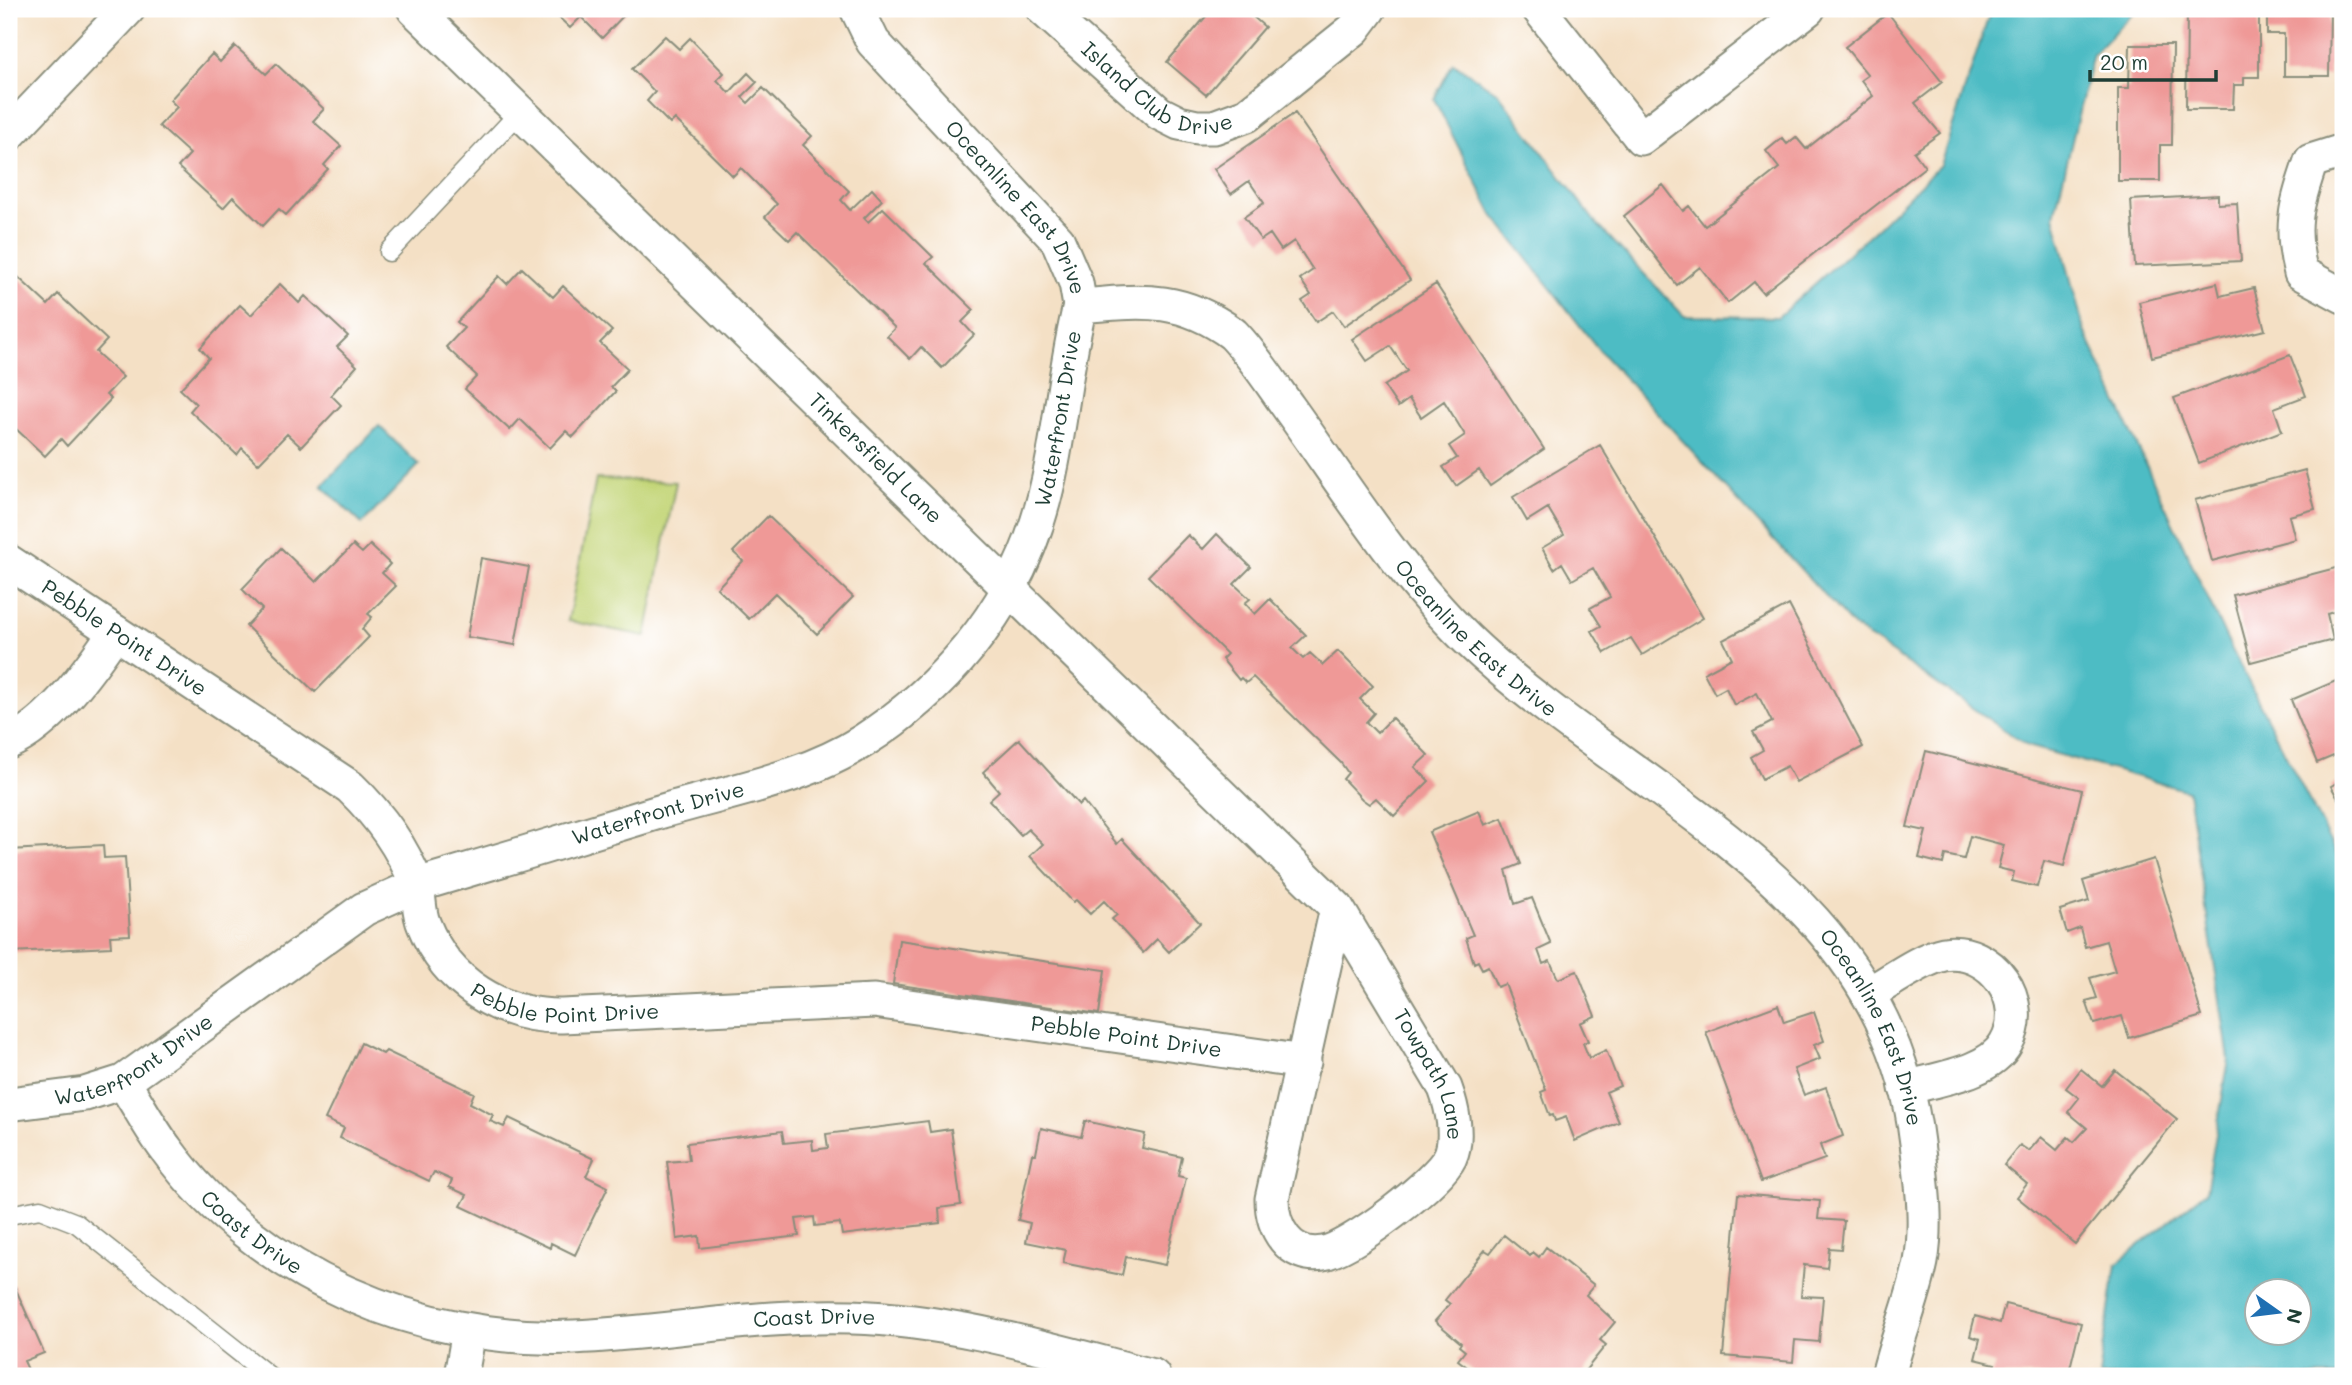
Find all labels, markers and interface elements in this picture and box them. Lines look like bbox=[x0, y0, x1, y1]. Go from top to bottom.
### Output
street label: Island Club Drive bbox=[1076, 35, 1236, 140]
scale bar bbox=[2090, 38, 2216, 82]
text: 20 m bbox=[2100, 48, 2148, 75]
street label: Oceanline East Drive bbox=[940, 114, 1093, 296]
street label: Waterfront Drive bbox=[1028, 328, 1086, 510]
street label: Tinkersfield Lane bbox=[804, 386, 949, 528]
street label: Oceanline East Drive bbox=[1390, 553, 1564, 722]
street label: Pebble Point Drive bbox=[37, 572, 213, 701]
street label: Waterfront Drive bbox=[568, 774, 747, 850]
street label: Oceanline East Drive bbox=[1815, 922, 1929, 1128]
street label: Pebble Point Drive bbox=[466, 976, 660, 1028]
street label: Towpath Lane bbox=[1388, 1003, 1469, 1140]
street label: Waterfront Drive bbox=[52, 1007, 218, 1110]
street label: Pebble Point Drive bbox=[1029, 1008, 1224, 1062]
street label: Coast Drive bbox=[196, 1184, 308, 1279]
north arrow bbox=[2244, 1276, 2314, 1346]
street label: Coast Drive bbox=[752, 1302, 876, 1332]
text: N bbox=[2281, 1306, 2309, 1326]

